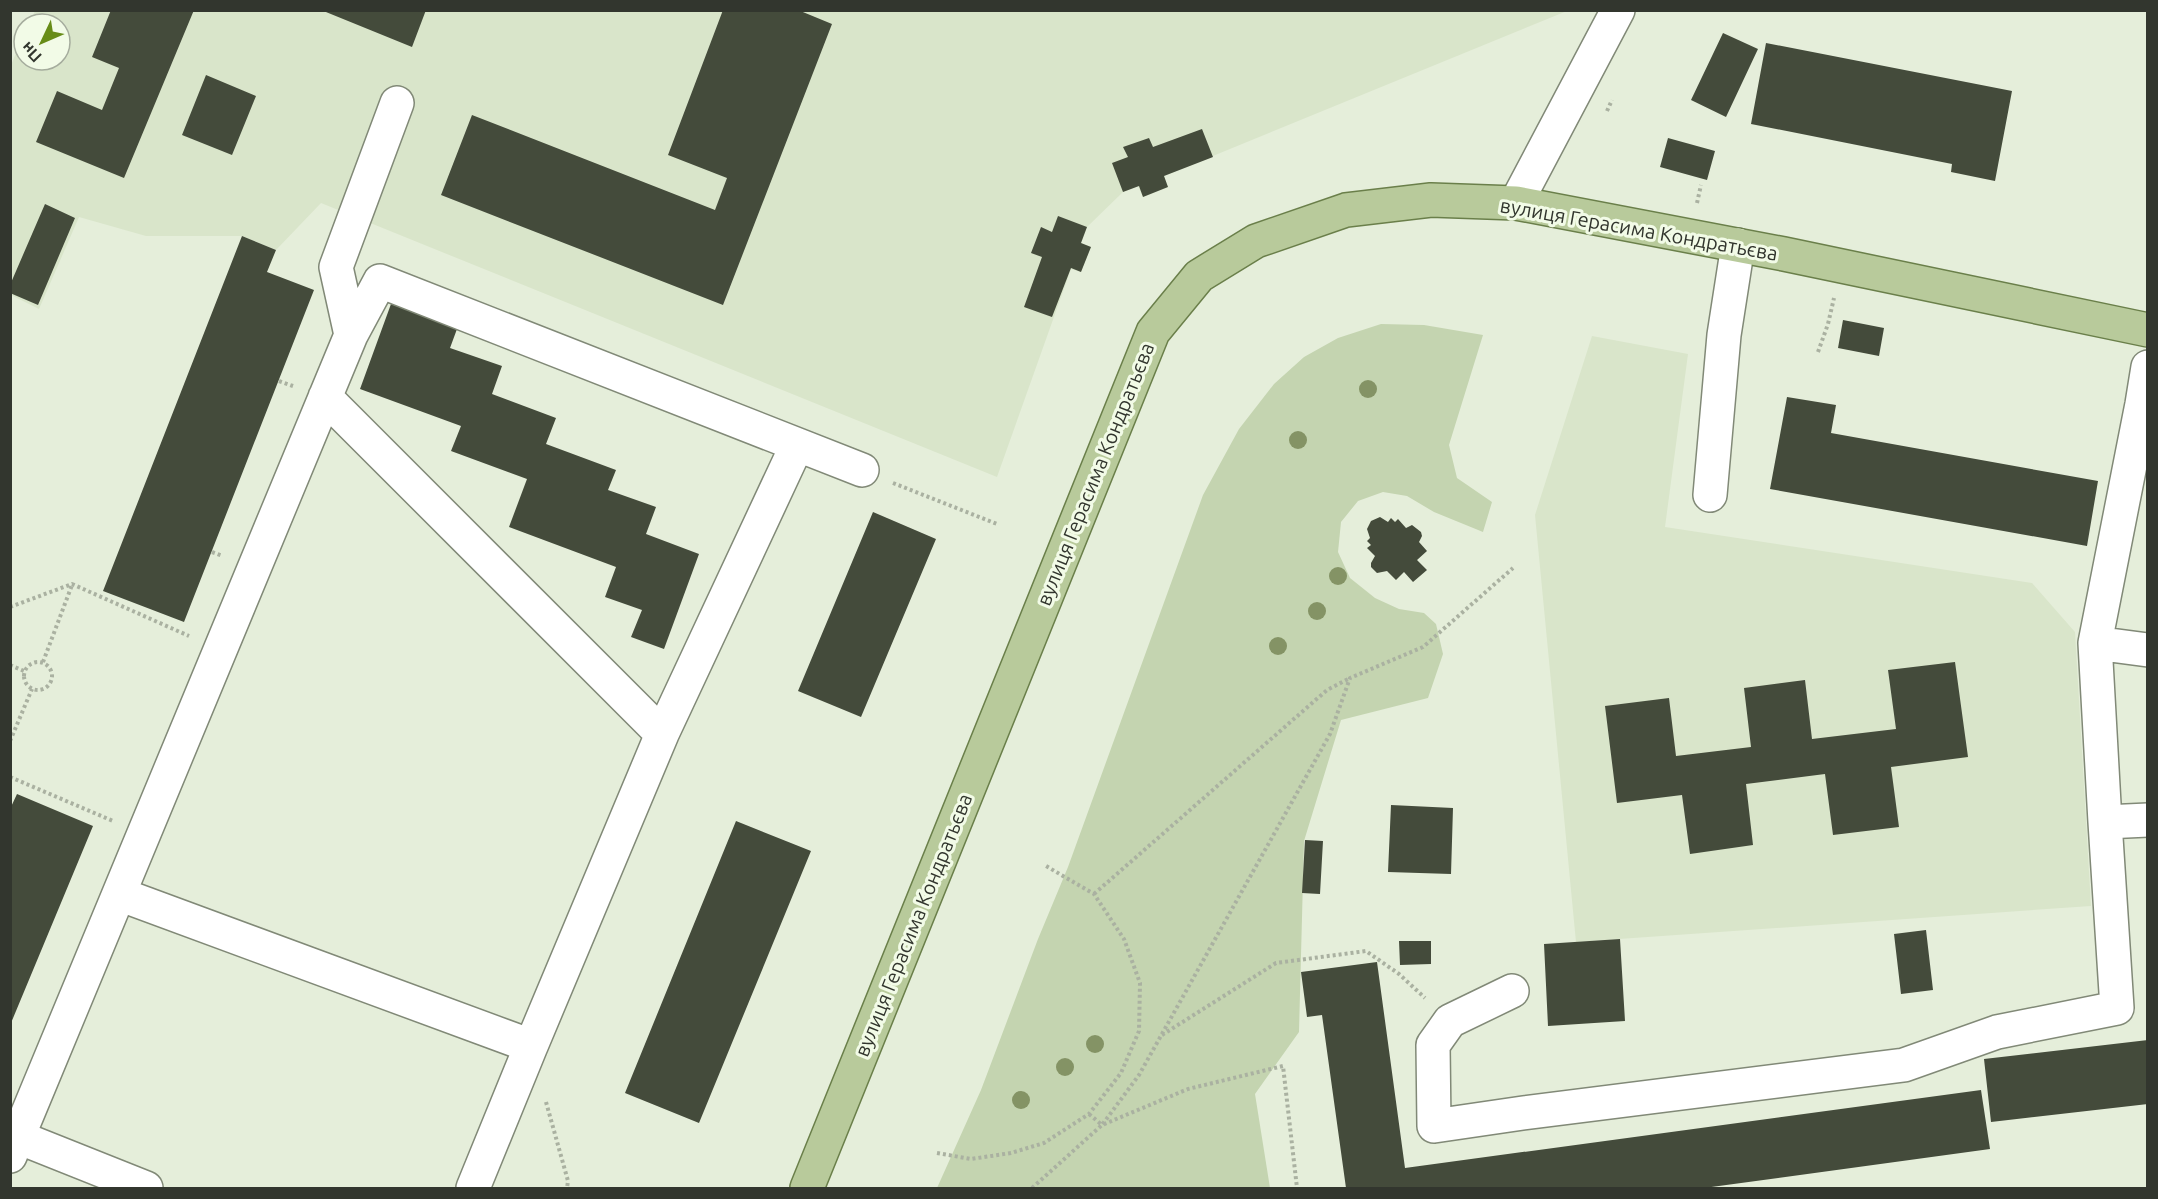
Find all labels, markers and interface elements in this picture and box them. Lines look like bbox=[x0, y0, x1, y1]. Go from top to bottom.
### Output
north arrow bbox=[12, 12, 72, 72]
text: Пн bbox=[17, 39, 45, 66]
street label: вулиця Герасима Кондратьєва bbox=[1498, 193, 1780, 265]
street label: вулиця Герасима Кондратьєва bbox=[1032, 339, 1158, 609]
street label: вулиця Герасима Кондратьєва bbox=[850, 790, 976, 1060]

